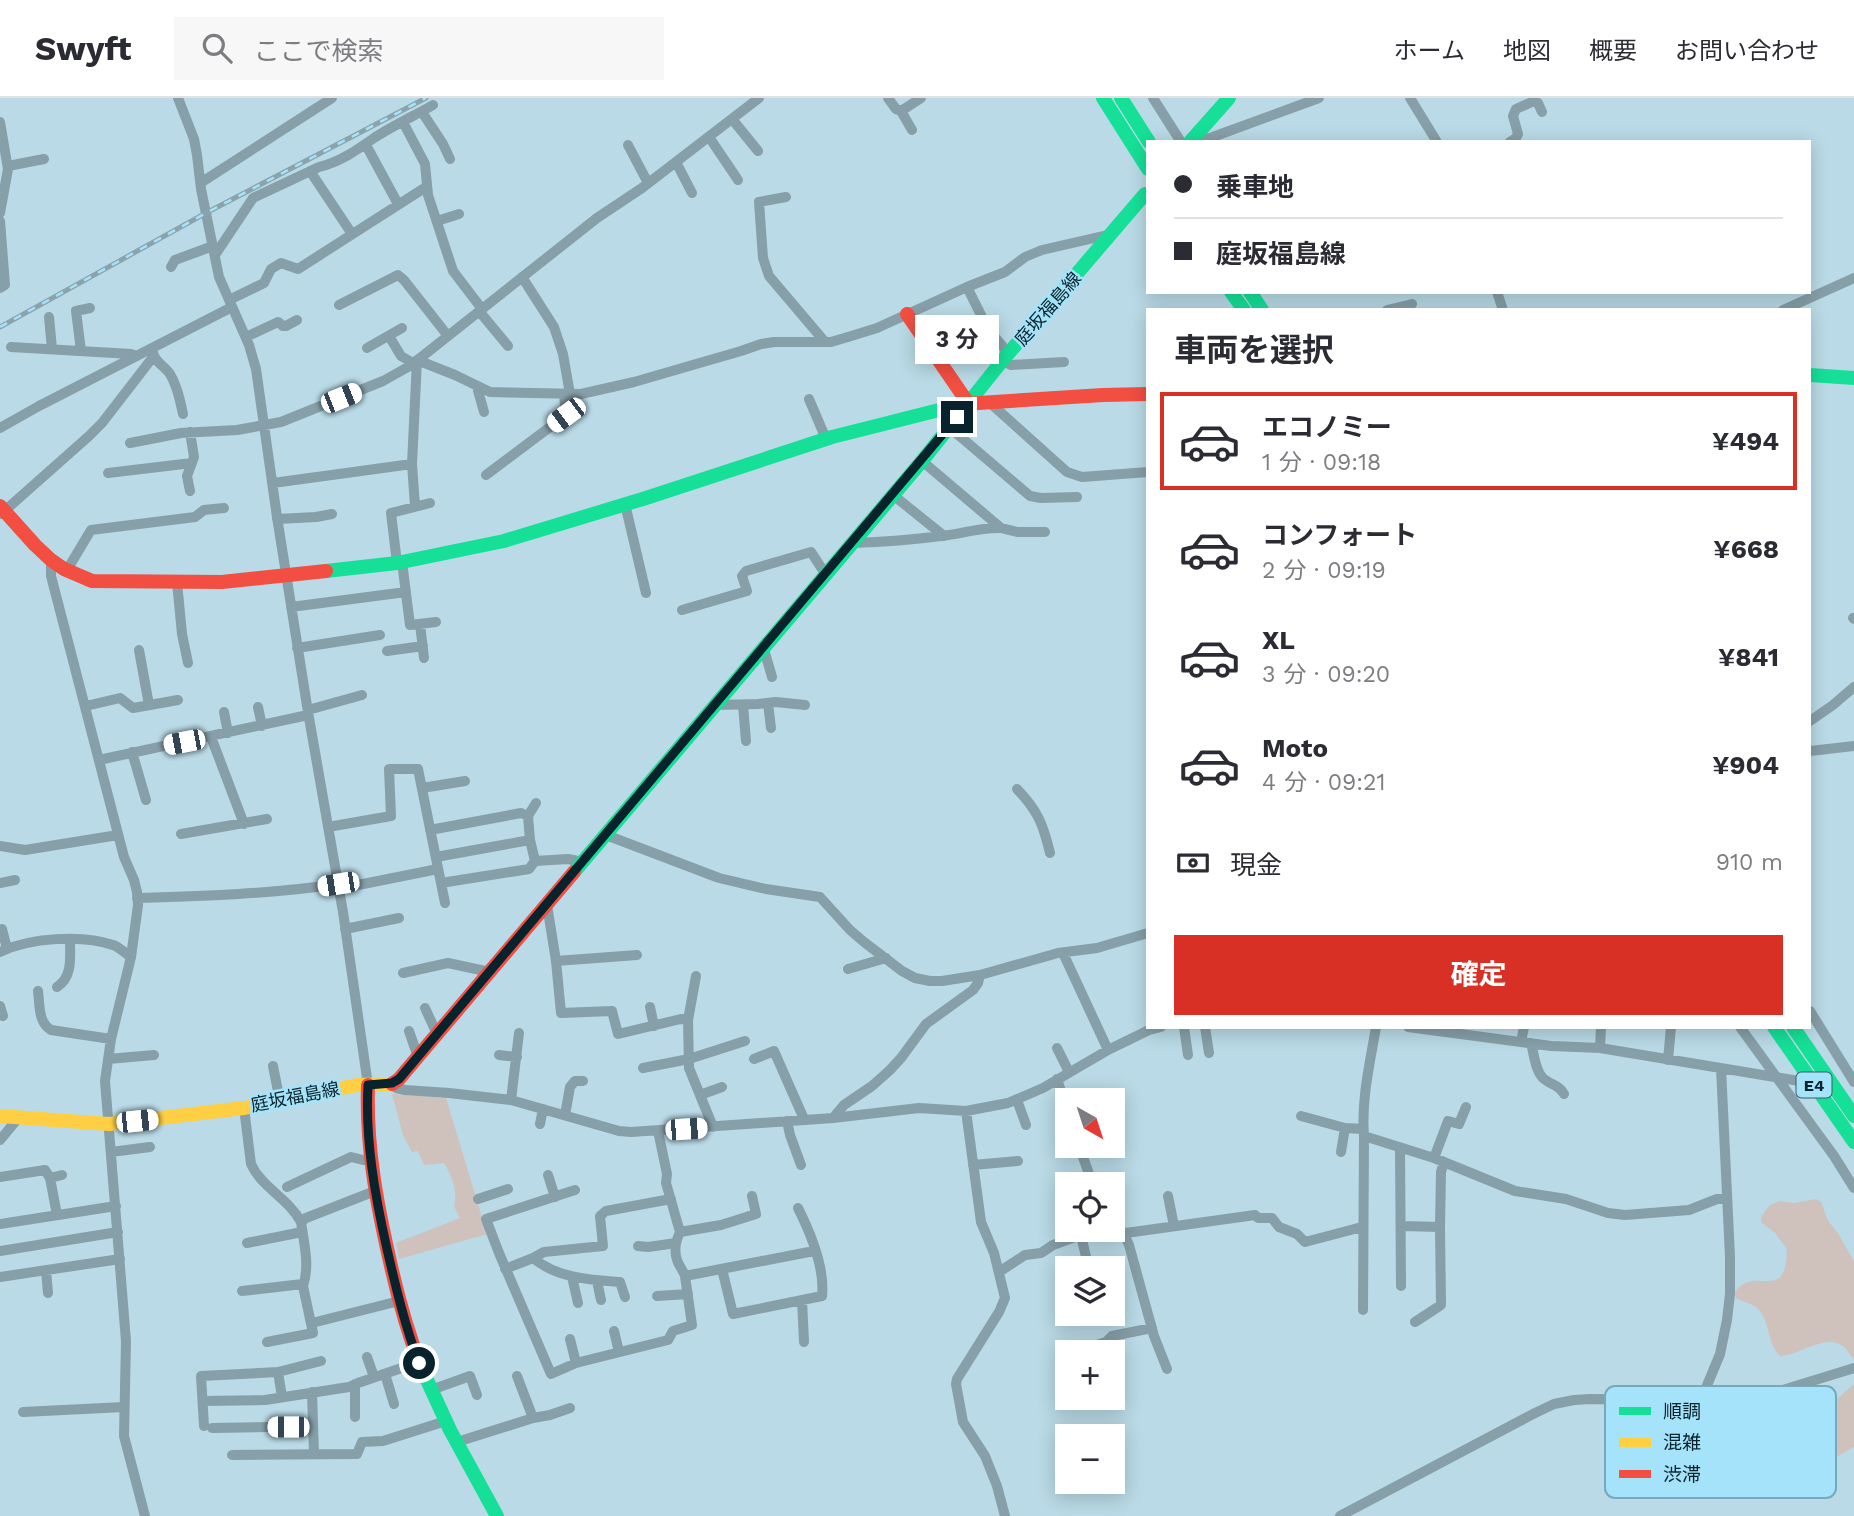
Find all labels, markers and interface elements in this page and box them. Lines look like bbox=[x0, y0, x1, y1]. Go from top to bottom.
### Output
search box bbox=[174, 17, 664, 80]
text: Swyft bbox=[35, 29, 132, 68]
icon: search bbox=[198, 29, 236, 67]
text: ここで検索 bbox=[254, 36, 384, 66]
text: ホーム bbox=[1394, 37, 1465, 65]
text: 地図 bbox=[1503, 37, 1551, 65]
text: 概要 bbox=[1589, 37, 1637, 65]
text: お問い合わせ bbox=[1675, 37, 1819, 65]
text: 乗車地 bbox=[1216, 172, 1294, 202]
text: 庭坂福島線 bbox=[1216, 239, 1346, 269]
street label: 庭坂福島線 bbox=[1010, 268, 1085, 350]
callout: 3 分 bbox=[915, 316, 999, 364]
text: 3 分 bbox=[935, 326, 979, 353]
text: 車両を選択 bbox=[1174, 331, 1334, 369]
car bbox=[318, 380, 365, 416]
car bbox=[543, 394, 590, 436]
route end bbox=[941, 401, 973, 433]
icon: car bbox=[1178, 410, 1241, 473]
text: エコノミー bbox=[1262, 412, 1392, 442]
text: ¥494 bbox=[1712, 426, 1779, 456]
text: 1 分 · 09:18 bbox=[1262, 449, 1381, 476]
icon: car bbox=[1178, 518, 1241, 581]
text: コンフォート bbox=[1262, 520, 1417, 550]
text: ¥668 bbox=[1713, 534, 1779, 564]
text: 2 分 · 09:19 bbox=[1262, 557, 1386, 584]
text: XL bbox=[1262, 625, 1295, 655]
icon: car bbox=[1178, 626, 1241, 689]
text: ¥841 bbox=[1718, 642, 1779, 672]
text: 3 分 · 09:20 bbox=[1262, 661, 1390, 688]
car bbox=[162, 728, 207, 756]
text: Moto bbox=[1262, 733, 1328, 763]
icon: car bbox=[1178, 734, 1241, 797]
text: ¥904 bbox=[1712, 750, 1779, 780]
text: 4 分 · 09:21 bbox=[1262, 769, 1385, 796]
icon: cash bbox=[1174, 844, 1212, 882]
text: 910 m bbox=[1716, 849, 1783, 876]
text: 現金 bbox=[1230, 850, 1282, 880]
car bbox=[316, 870, 361, 898]
button: 確定 bbox=[1174, 935, 1783, 1015]
road number: E4 bbox=[1797, 1072, 1832, 1098]
street label: 庭坂福島線 bbox=[249, 1078, 341, 1115]
north arrow bbox=[1055, 1088, 1125, 1158]
map controls bbox=[1055, 1088, 1125, 1494]
car bbox=[116, 1108, 159, 1134]
car bbox=[665, 1117, 708, 1141]
button: locate bbox=[1055, 1172, 1125, 1242]
button: layers bbox=[1055, 1256, 1125, 1326]
button: + bbox=[1055, 1340, 1125, 1410]
route start bbox=[403, 1347, 435, 1379]
legend bbox=[1605, 1386, 1836, 1498]
text: 順調 bbox=[1663, 1400, 1701, 1423]
car bbox=[268, 1417, 310, 1438]
button: − bbox=[1055, 1424, 1125, 1494]
text: 混雑 bbox=[1663, 1431, 1701, 1454]
text: 渋滞 bbox=[1663, 1463, 1701, 1486]

